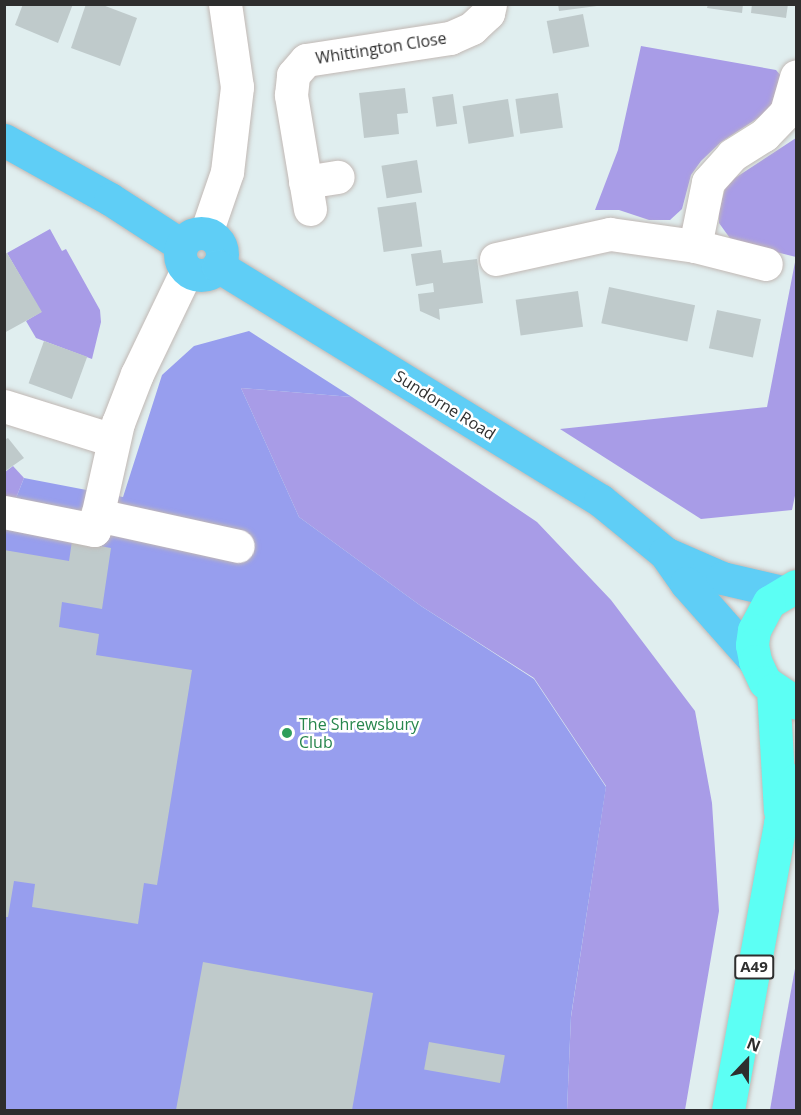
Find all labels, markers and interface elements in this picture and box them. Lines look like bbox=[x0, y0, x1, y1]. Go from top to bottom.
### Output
street label: Whittington Close bbox=[314, 28, 448, 68]
street label: Sundorne Road bbox=[391, 366, 499, 444]
place label: The Shrewsbury Club bbox=[299, 714, 419, 752]
marker: The Shrewsbury Club bbox=[280, 726, 294, 740]
road number: A49 bbox=[733, 955, 775, 979]
north arrow bbox=[717, 1031, 777, 1091]
text: N bbox=[744, 1032, 764, 1057]

